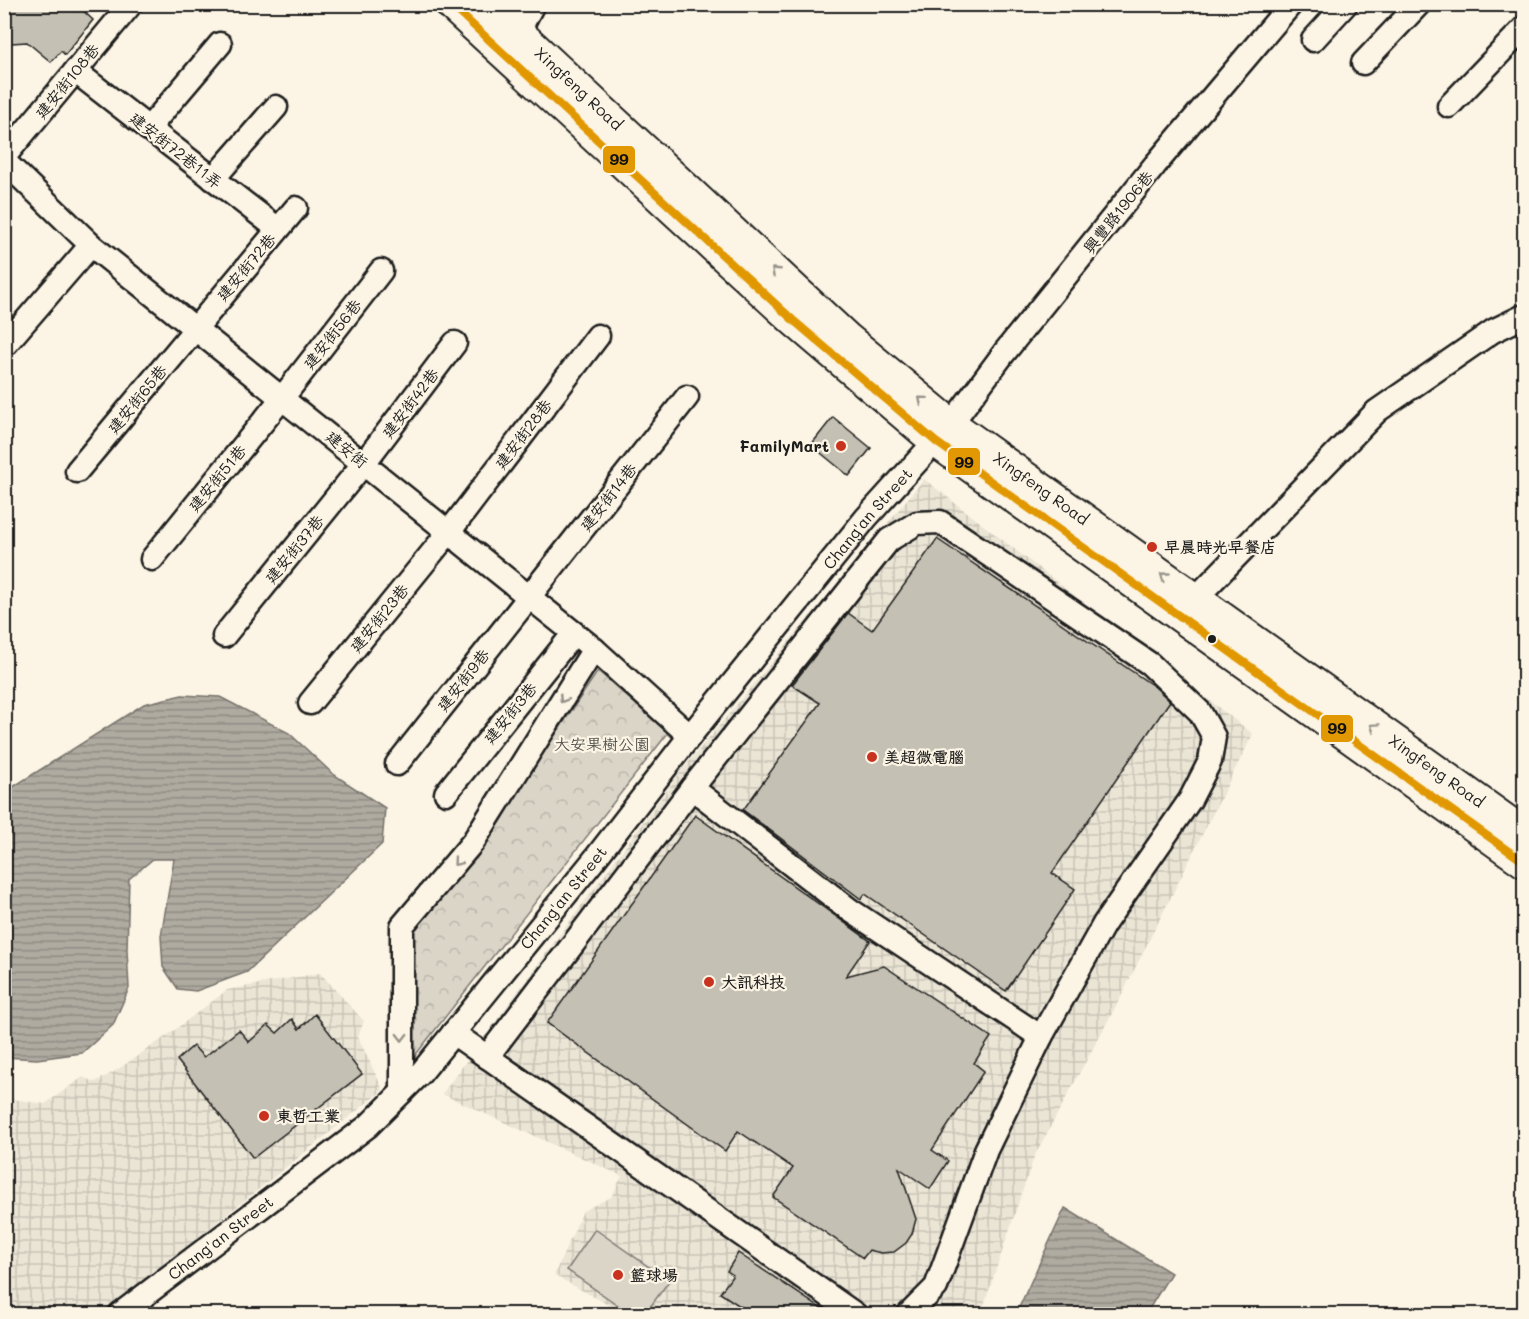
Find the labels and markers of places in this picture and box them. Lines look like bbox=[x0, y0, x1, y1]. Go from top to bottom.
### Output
place label: FamilyMart bbox=[740, 435, 829, 456]
marker: FamilyMart bbox=[834, 439, 848, 453]
place label: 早晨時光早餐店 bbox=[1164, 536, 1276, 557]
marker: 早晨時光早餐店 bbox=[1145, 540, 1159, 554]
unlabelled marker bbox=[1206, 633, 1218, 645]
place label: 美超微電腦 bbox=[884, 746, 964, 767]
marker: 美超微電腦 bbox=[865, 750, 879, 764]
place label: 大訊科技 bbox=[721, 971, 785, 992]
marker: 大訊科技 bbox=[702, 975, 716, 989]
place label: 東哲工業 bbox=[276, 1105, 340, 1126]
marker: 東哲工業 bbox=[257, 1109, 271, 1123]
place label: 籃球場 bbox=[630, 1264, 678, 1285]
marker: 籃球場 bbox=[611, 1268, 625, 1282]

